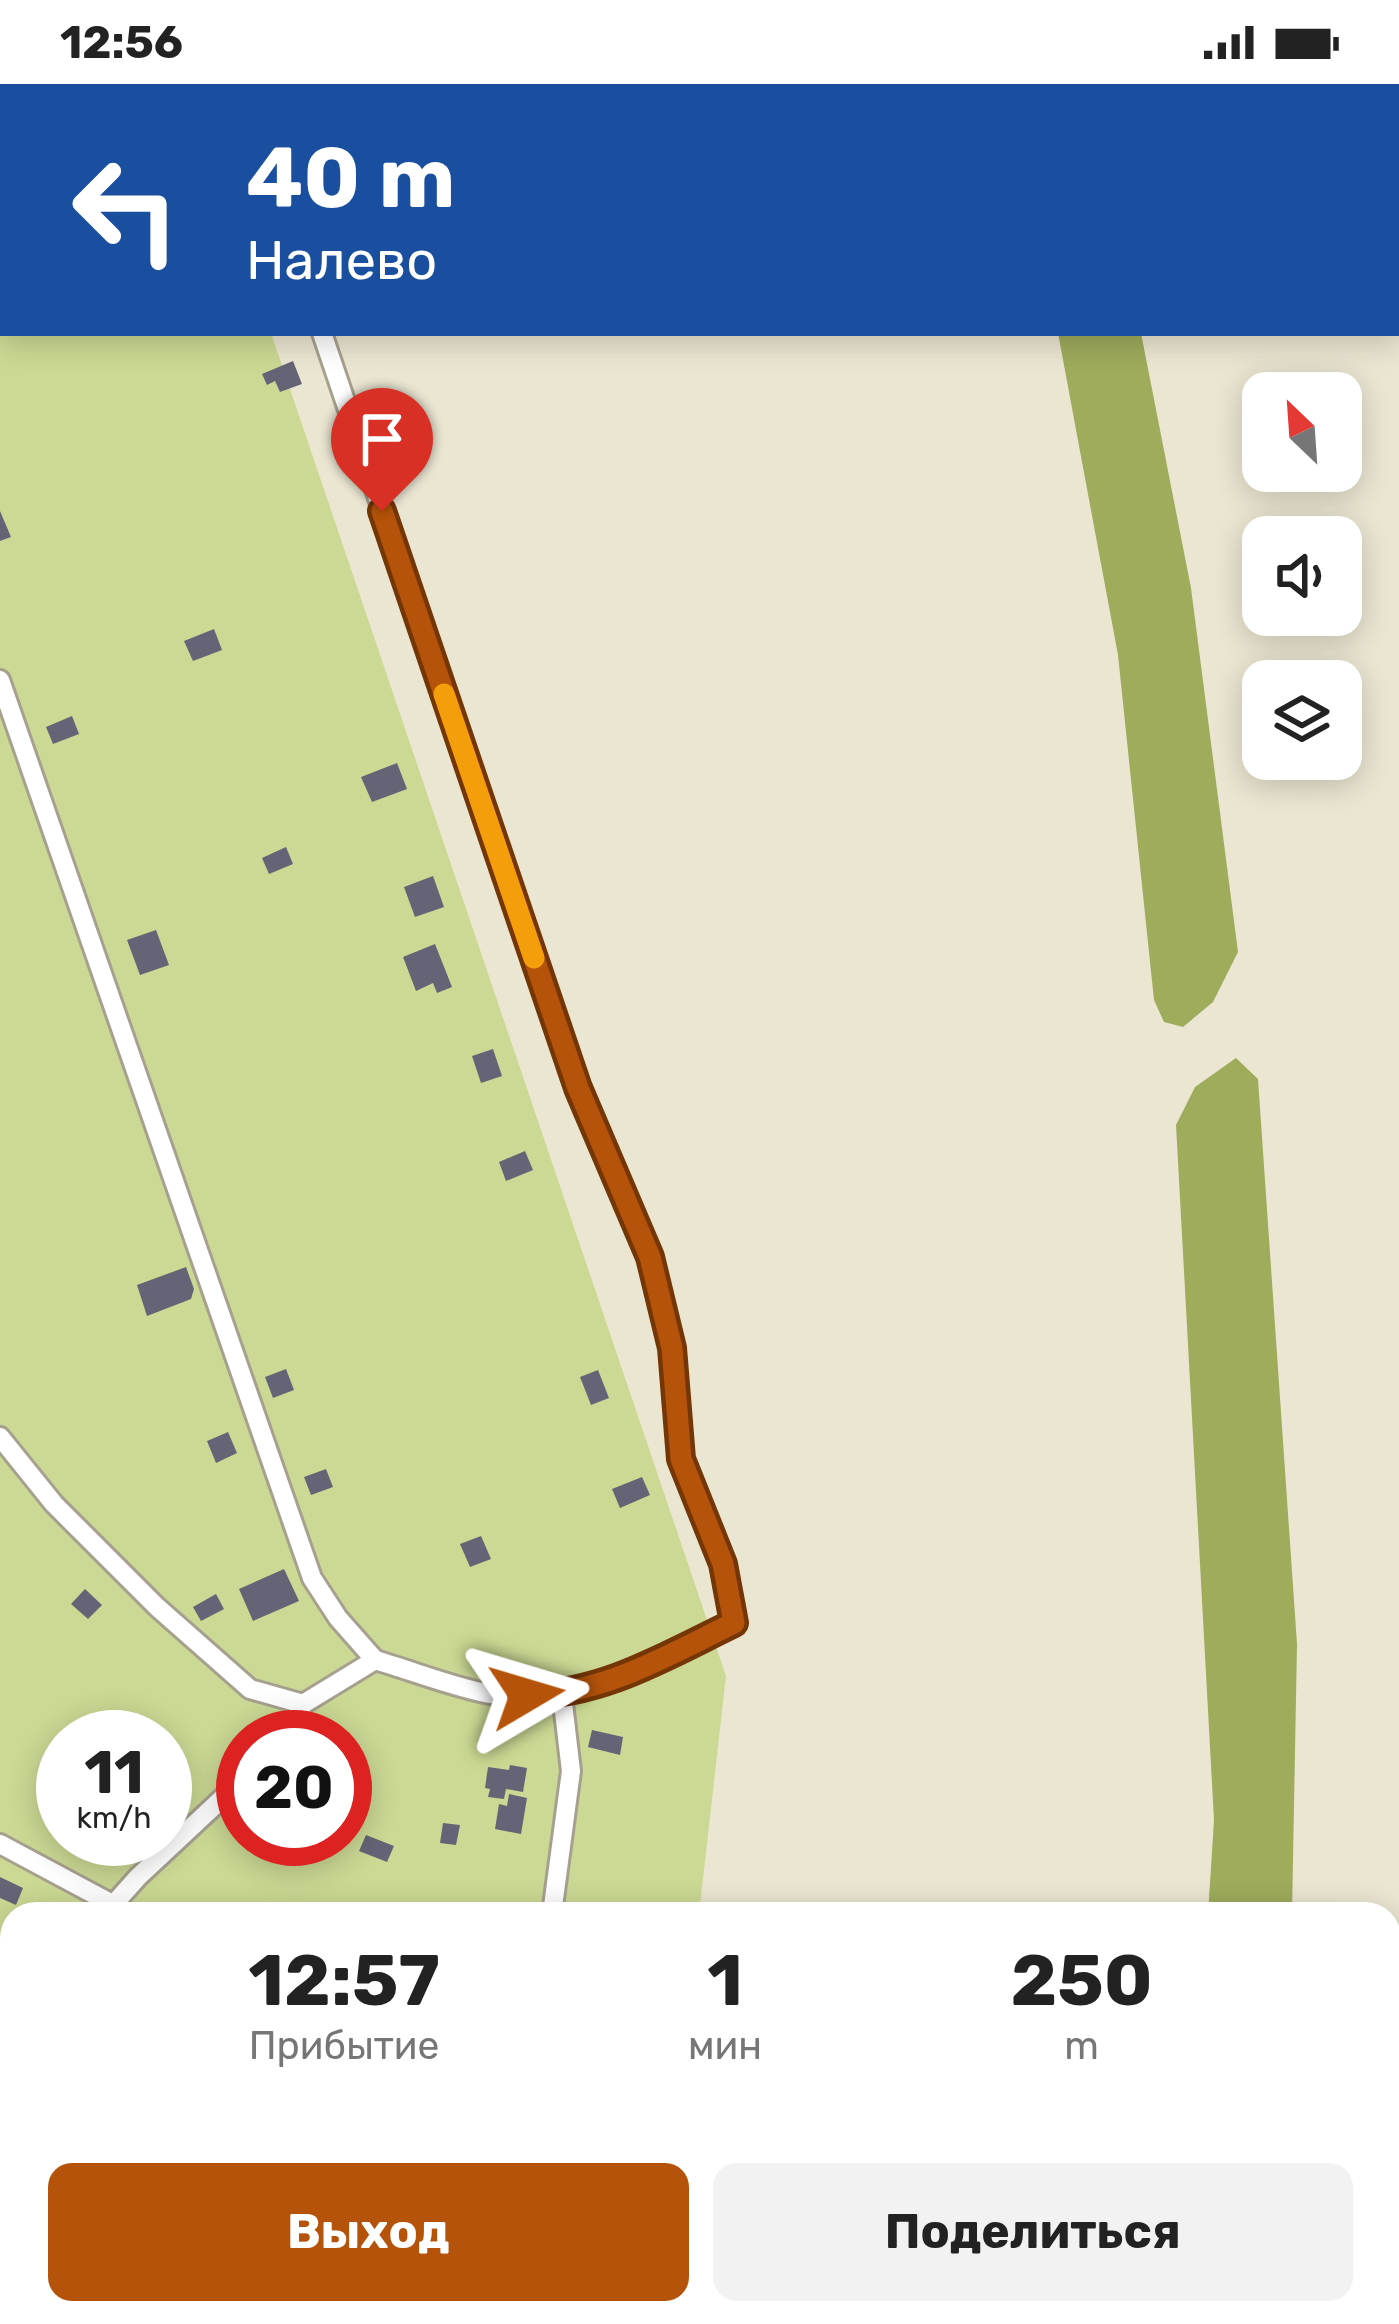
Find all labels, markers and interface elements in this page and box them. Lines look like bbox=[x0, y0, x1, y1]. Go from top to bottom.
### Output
text: 12:56 bbox=[60, 16, 183, 69]
text: 40 m bbox=[246, 128, 455, 228]
icon: left bbox=[48, 132, 204, 288]
text: Налево bbox=[246, 229, 437, 293]
north arrow bbox=[1242, 372, 1362, 492]
map controls bbox=[1242, 372, 1362, 780]
pin bbox=[331, 388, 433, 511]
icon: arrive bbox=[349, 406, 415, 472]
button: sound bbox=[1242, 516, 1362, 636]
button: layers bbox=[1242, 660, 1362, 780]
position arrow bbox=[464, 1632, 590, 1758]
speed limit sign: 20 bbox=[216, 1710, 372, 1866]
text: 11 bbox=[84, 1737, 144, 1808]
text: km/h bbox=[77, 1800, 151, 1836]
text: 12:57 bbox=[248, 1938, 440, 2023]
text: 1 bbox=[707, 1938, 743, 2023]
text: 250 bbox=[1010, 1938, 1153, 2023]
text: Прибытие bbox=[249, 2023, 439, 2069]
text: мин bbox=[688, 2023, 762, 2069]
text: m bbox=[1064, 2023, 1099, 2069]
button: Выход bbox=[48, 2163, 689, 2301]
button: Поделиться bbox=[713, 2163, 1353, 2301]

